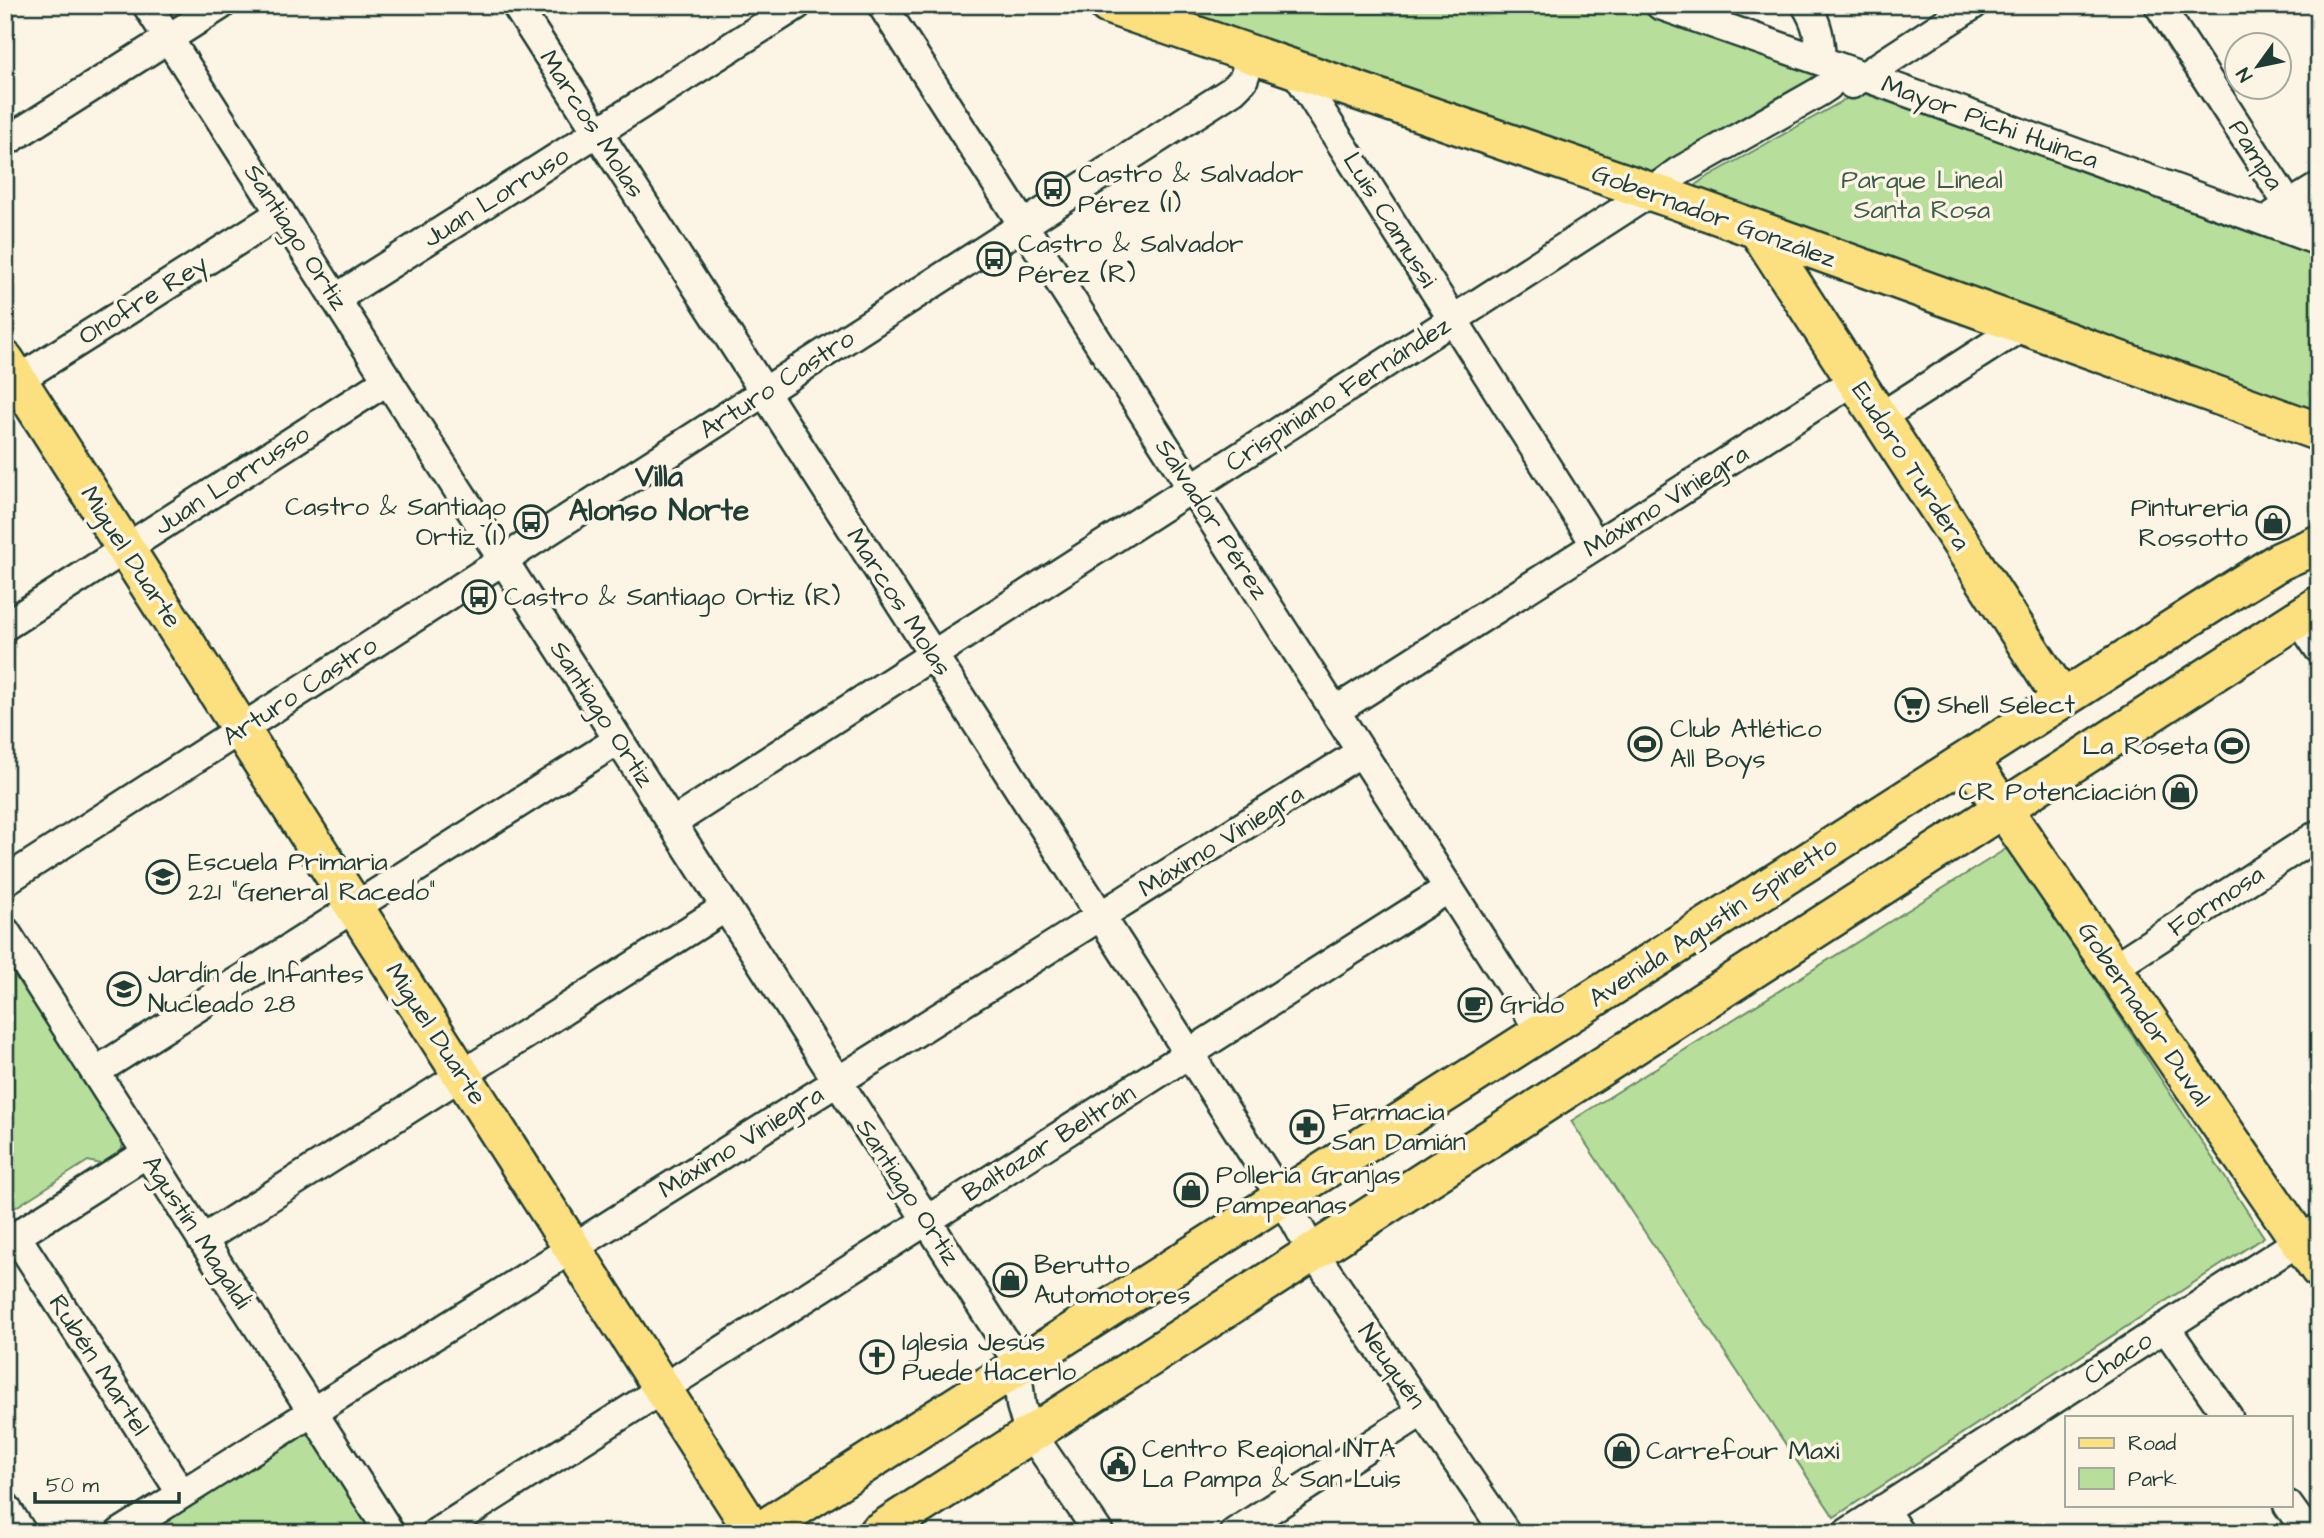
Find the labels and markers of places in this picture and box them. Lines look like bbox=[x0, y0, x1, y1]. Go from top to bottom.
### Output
place label: Castro & Salvador Pérez (I) bbox=[1078, 156, 1303, 222]
bus stop icon: Castro & Salvador Pérez (I) bbox=[1034, 170, 1072, 208]
place label: Castro & Salvador Pérez (R) bbox=[1018, 226, 1243, 292]
bus stop icon: Castro & Salvador Pérez (R) bbox=[975, 240, 1013, 278]
place label: Castro & Santiago Ortiz (I) bbox=[285, 489, 506, 555]
place label: Pintureria Rossotto bbox=[2131, 490, 2248, 556]
bus stop icon: Castro & Santiago Ortiz (I) bbox=[512, 503, 550, 541]
shop icon: Pintureria Rossotto bbox=[2254, 504, 2292, 542]
bus stop icon: Castro & Santiago Ortiz (R) bbox=[460, 578, 498, 616]
place label: Castro & Santiago Ortiz (R) bbox=[504, 579, 840, 617]
supermarket icon: Shell Select bbox=[1893, 686, 1931, 724]
place label: Shell Select bbox=[1937, 687, 2076, 723]
place label: Club Atlético All Boys bbox=[1670, 711, 1822, 779]
sports icon: Club Atlético All Boys bbox=[1626, 725, 1664, 763]
sports icon: La Roseta bbox=[2213, 727, 2251, 765]
place label: La Roseta bbox=[2082, 728, 2208, 764]
shop icon: CR Potenciación bbox=[2161, 773, 2199, 811]
place label: CR Potenciación bbox=[1958, 774, 2156, 810]
place label: Escuela Primaria 221 "General Racedo" bbox=[188, 844, 435, 910]
school or university icon: Escuela Primaria 221 "General Racedo" bbox=[144, 858, 182, 896]
place label: Jardín de Infantes Nucleado 28 bbox=[148, 956, 364, 1022]
school or university icon: Jardín de Infantes Nucleado 28 bbox=[105, 970, 143, 1008]
cafe icon: Grido bbox=[1456, 986, 1494, 1024]
place label: Grido bbox=[1500, 987, 1565, 1023]
place label: Farmacia San Damián bbox=[1332, 1094, 1466, 1160]
pharmacy icon: Farmacia San Damián bbox=[1288, 1108, 1326, 1146]
place label: Polleria Granjas Pampeanas bbox=[1216, 1157, 1401, 1223]
shop icon: Polleria Granjas Pampeanas bbox=[1172, 1171, 1210, 1209]
place label: Berutto Automotores bbox=[1034, 1247, 1190, 1313]
shop icon: Berutto Automotores bbox=[991, 1261, 1029, 1299]
place label: Iglesia Jesús Puede Hacerlo bbox=[902, 1324, 1077, 1390]
church icon: Iglesia Jesús Puede Hacerlo bbox=[858, 1338, 896, 1376]
place label: Centro Regional INTA La Pampa & San Luis bbox=[1142, 1431, 1401, 1497]
shop icon: Carrefour Maxi bbox=[1603, 1432, 1641, 1470]
place label: Carrefour Maxi bbox=[1646, 1433, 1839, 1469]
public building icon: Centro Regional INTA La Pampa & San Luis bbox=[1099, 1445, 1137, 1483]

